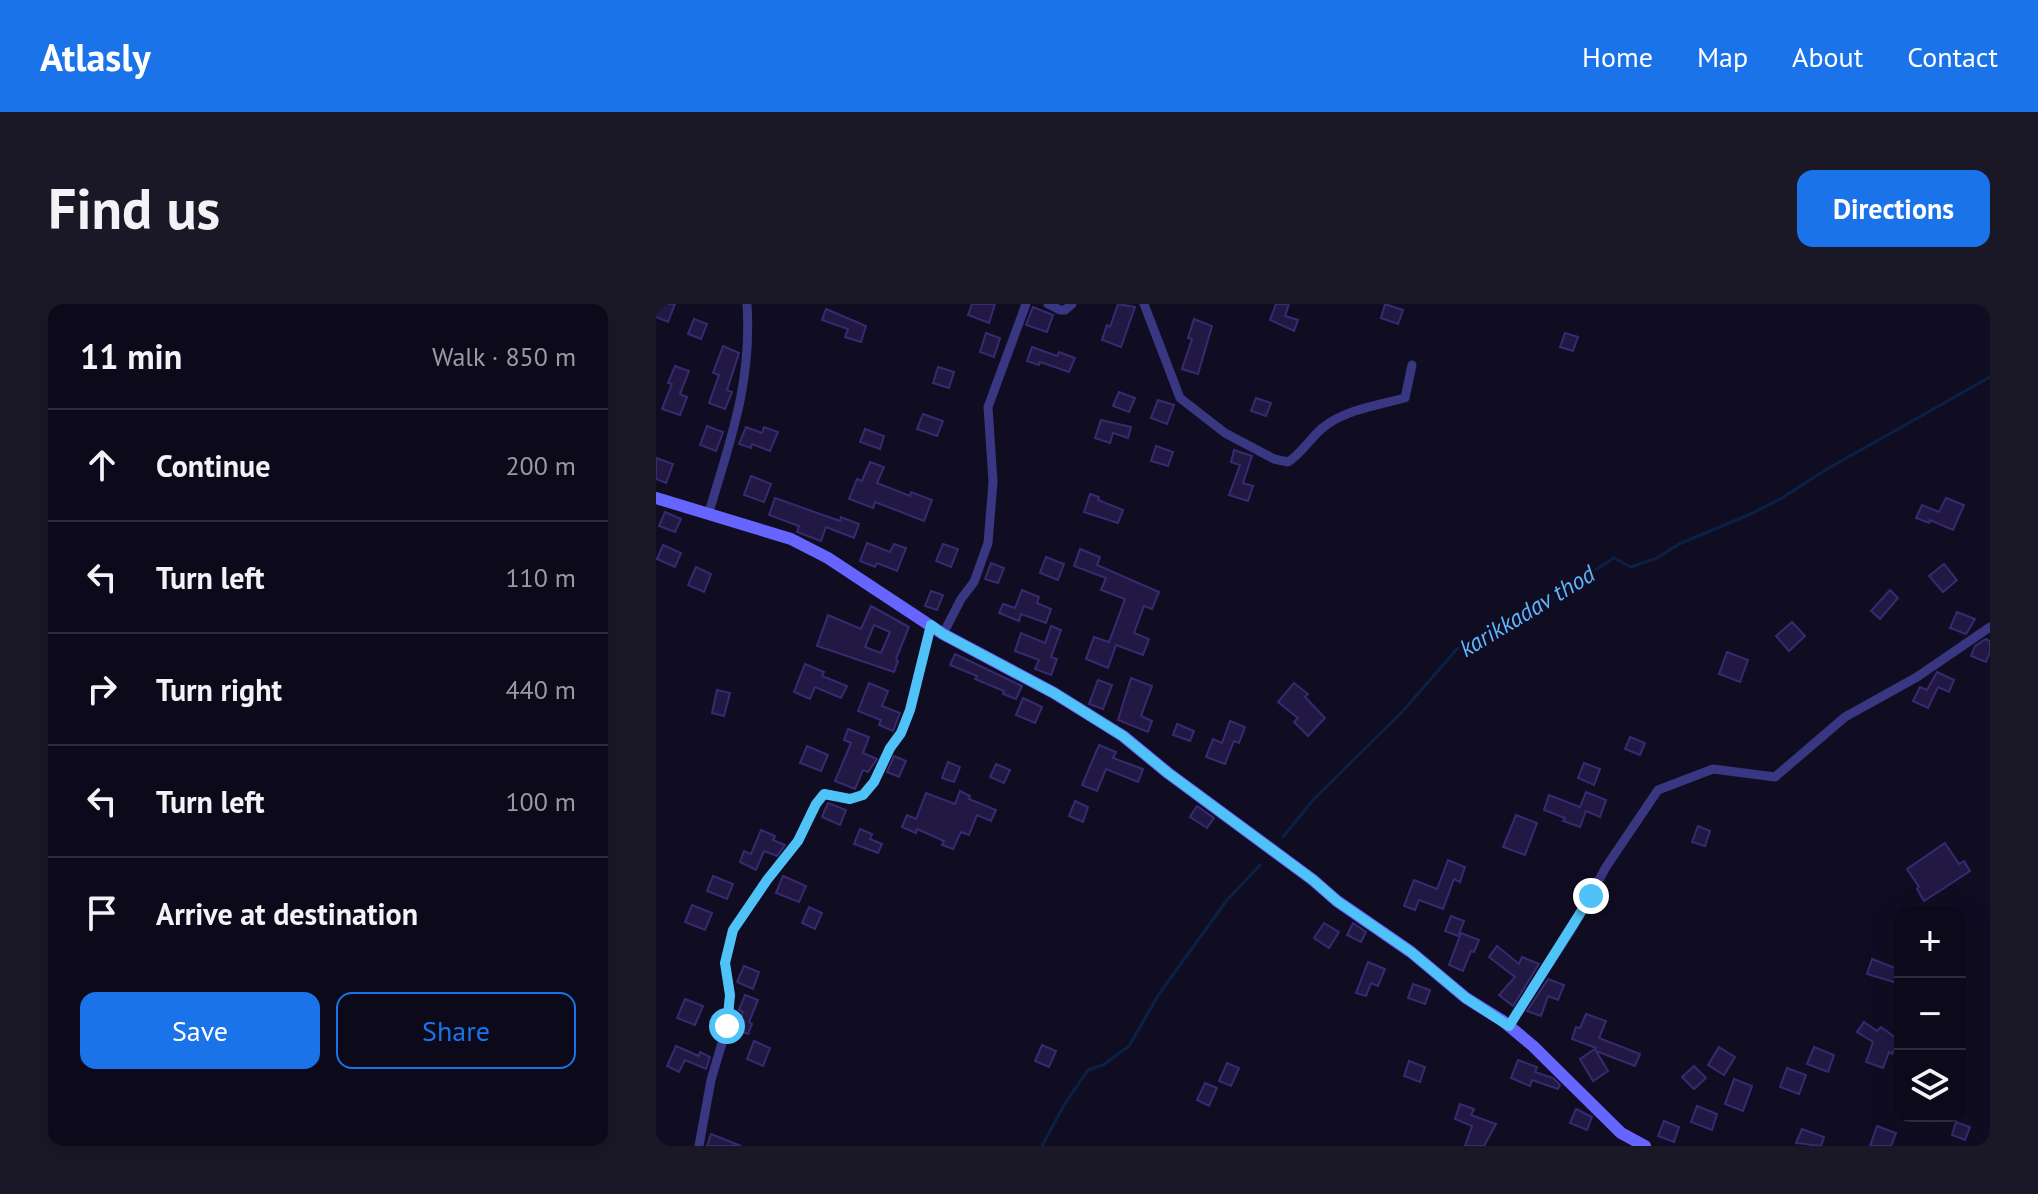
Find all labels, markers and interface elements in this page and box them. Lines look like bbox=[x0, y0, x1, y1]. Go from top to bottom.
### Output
text: Atlasly bbox=[40, 32, 151, 81]
text: Home bbox=[1582, 38, 1653, 75]
text: Map bbox=[1697, 38, 1748, 75]
text: About bbox=[1792, 38, 1863, 75]
text: Contact bbox=[1907, 38, 1998, 75]
button: Directions bbox=[1797, 170, 1990, 247]
text: Find us bbox=[48, 172, 220, 244]
text: 11 min bbox=[80, 334, 182, 378]
text: Walk · 850 m bbox=[432, 340, 576, 373]
icon: ahead bbox=[80, 443, 124, 487]
text: Continue bbox=[156, 446, 270, 485]
text: 200 m bbox=[505, 449, 576, 482]
icon: left bbox=[80, 555, 124, 599]
text: Turn left bbox=[156, 558, 264, 597]
water label: karikkadav thod bbox=[1453, 558, 1601, 664]
text: 110 m bbox=[505, 561, 576, 594]
icon: right bbox=[80, 667, 124, 711]
text: Turn right bbox=[156, 670, 282, 709]
text: 440 m bbox=[505, 673, 576, 706]
icon: left bbox=[80, 779, 124, 823]
text: Turn left bbox=[156, 782, 264, 821]
text: 100 m bbox=[505, 785, 576, 818]
route end bbox=[1573, 878, 1609, 914]
icon: arrive bbox=[80, 891, 124, 935]
text: Arrive at destination bbox=[156, 894, 418, 933]
map controls bbox=[1894, 906, 1966, 1122]
button: + bbox=[1894, 906, 1966, 978]
button: − bbox=[1894, 978, 1966, 1050]
button: Save bbox=[80, 992, 320, 1069]
button: Share bbox=[336, 992, 576, 1069]
route start bbox=[709, 1008, 745, 1044]
button: layers bbox=[1894, 1050, 1966, 1122]

